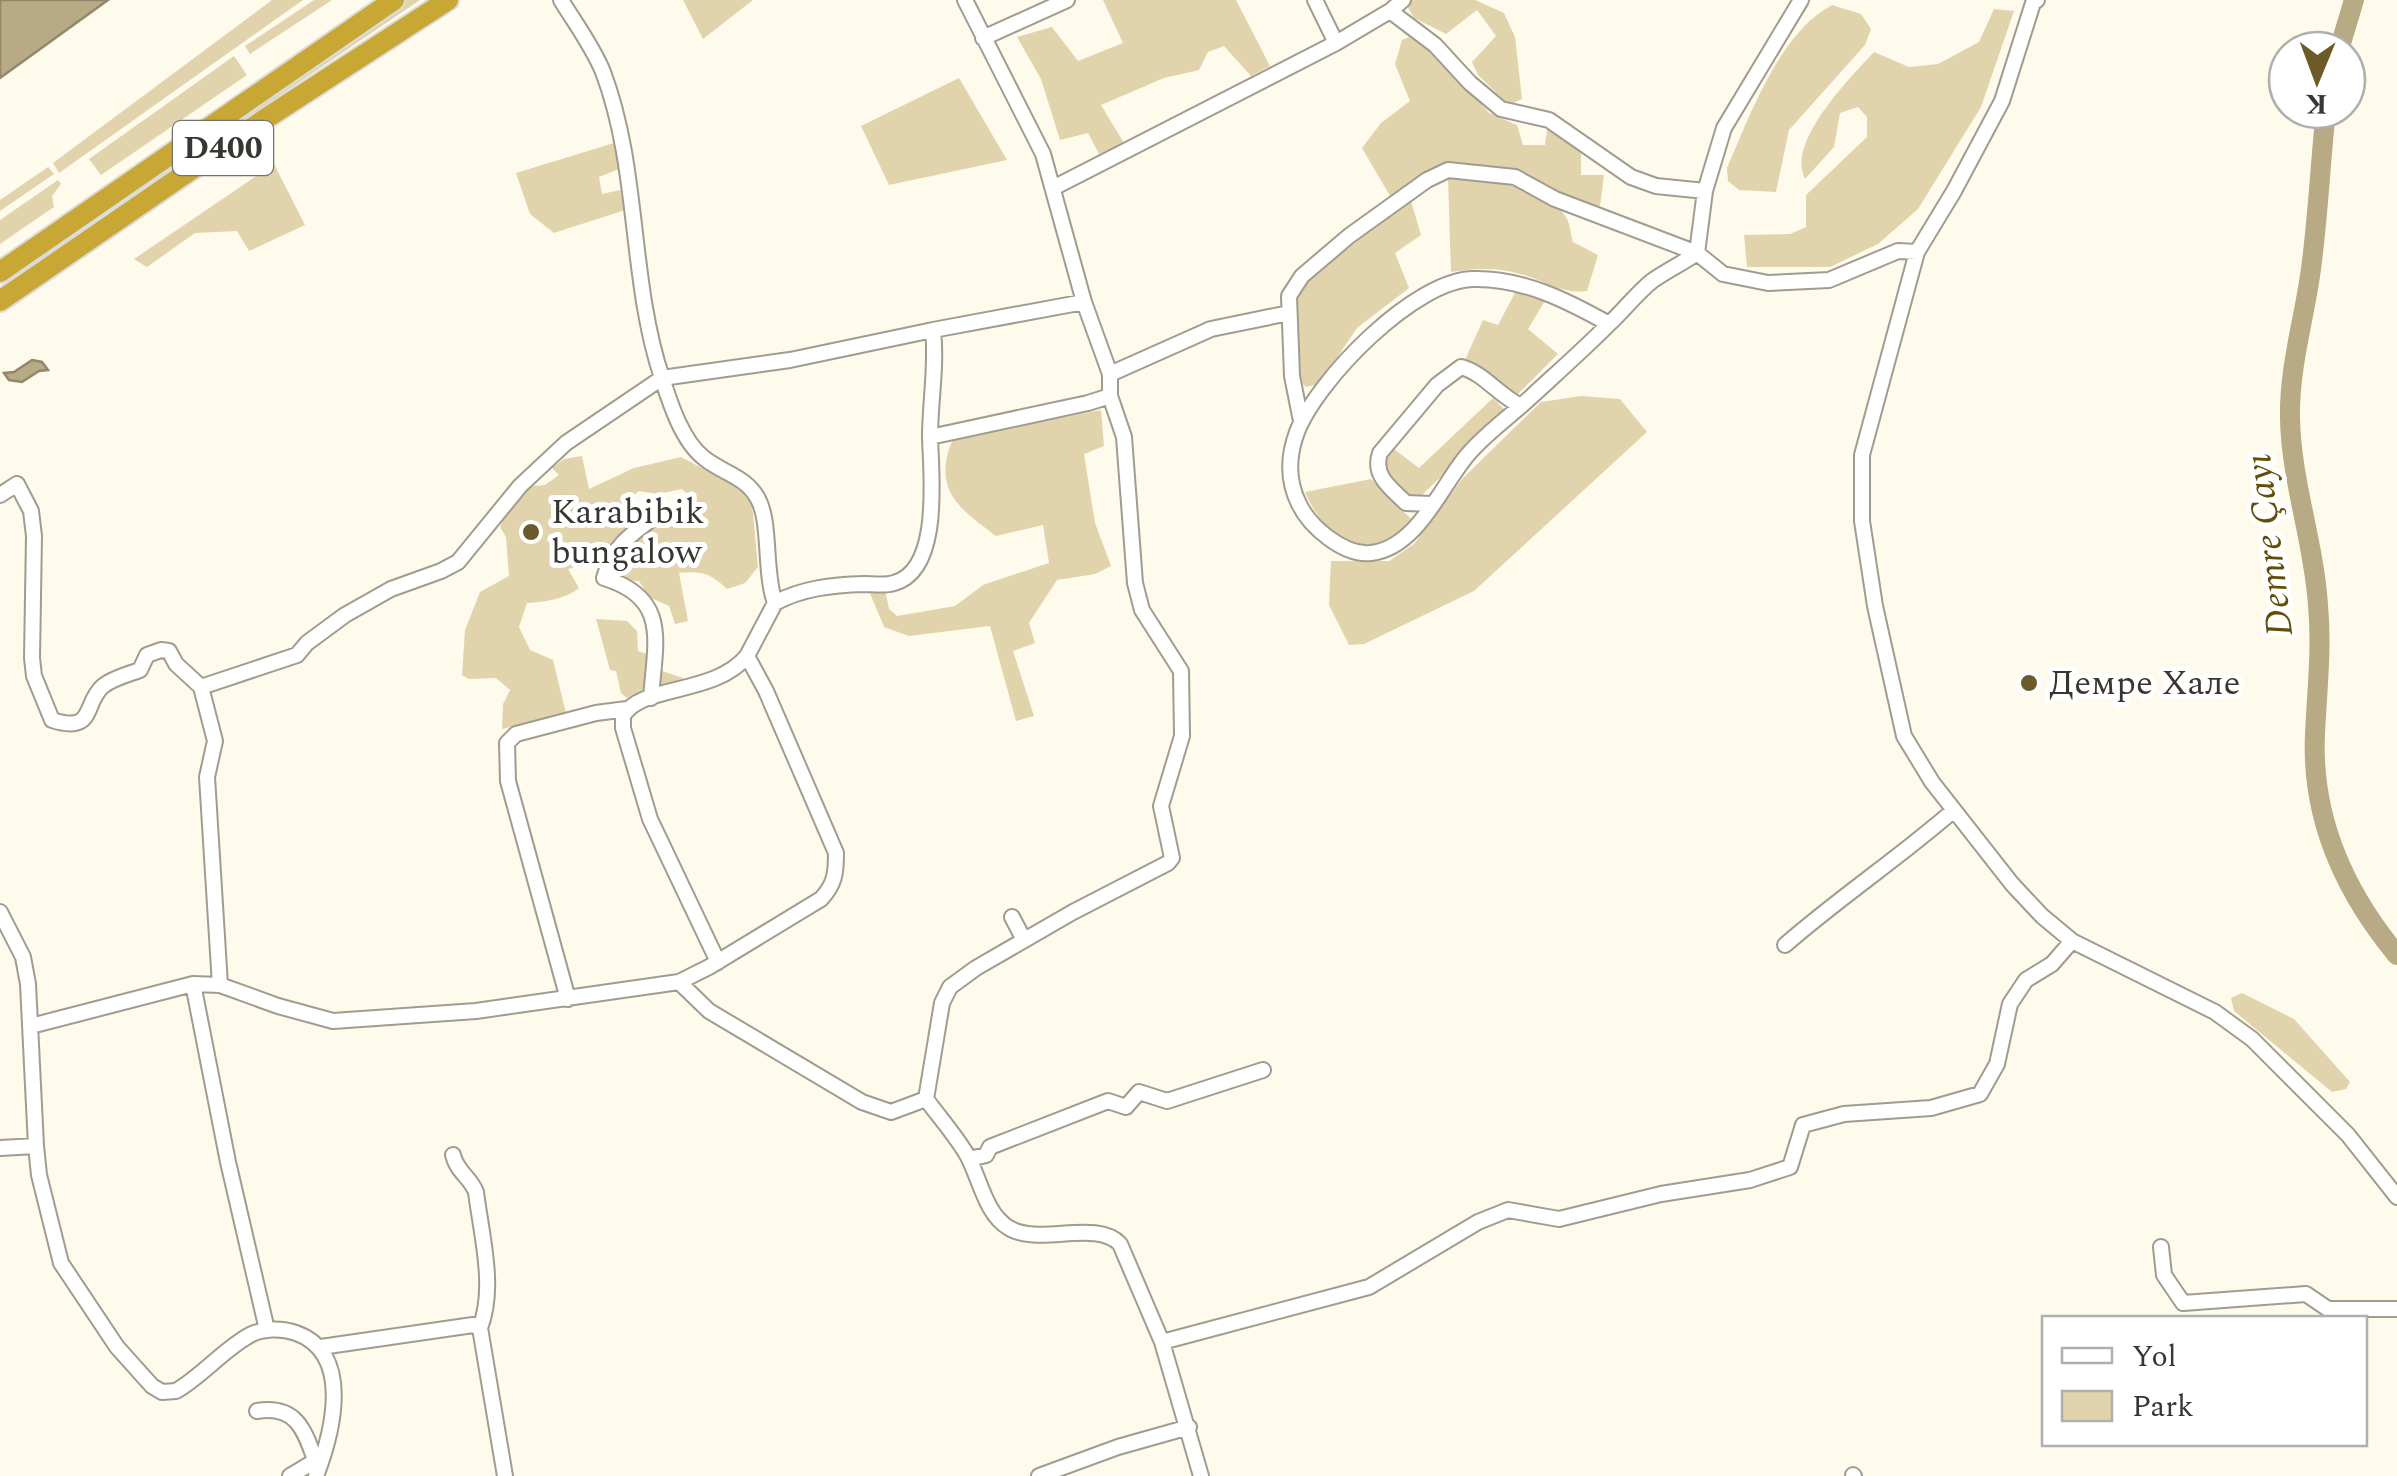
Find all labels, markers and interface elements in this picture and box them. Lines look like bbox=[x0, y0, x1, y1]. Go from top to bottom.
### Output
north arrow bbox=[2267, 30, 2367, 130]
text: K bbox=[2305, 82, 2328, 125]
road number: D400 bbox=[173, 121, 273, 175]
water label: Demre Çayı bbox=[2230, 450, 2310, 640]
place label: Karabibik bungalow bbox=[551, 486, 704, 579]
marker: Karabibik bungalow bbox=[520, 521, 542, 543]
place label: Демре Хале bbox=[2049, 657, 2240, 710]
marker: Демре Хале bbox=[2018, 672, 2040, 694]
legend bbox=[2042, 1316, 2367, 1446]
text: Yol bbox=[2132, 1334, 2176, 1380]
text: Park bbox=[2132, 1384, 2194, 1430]

